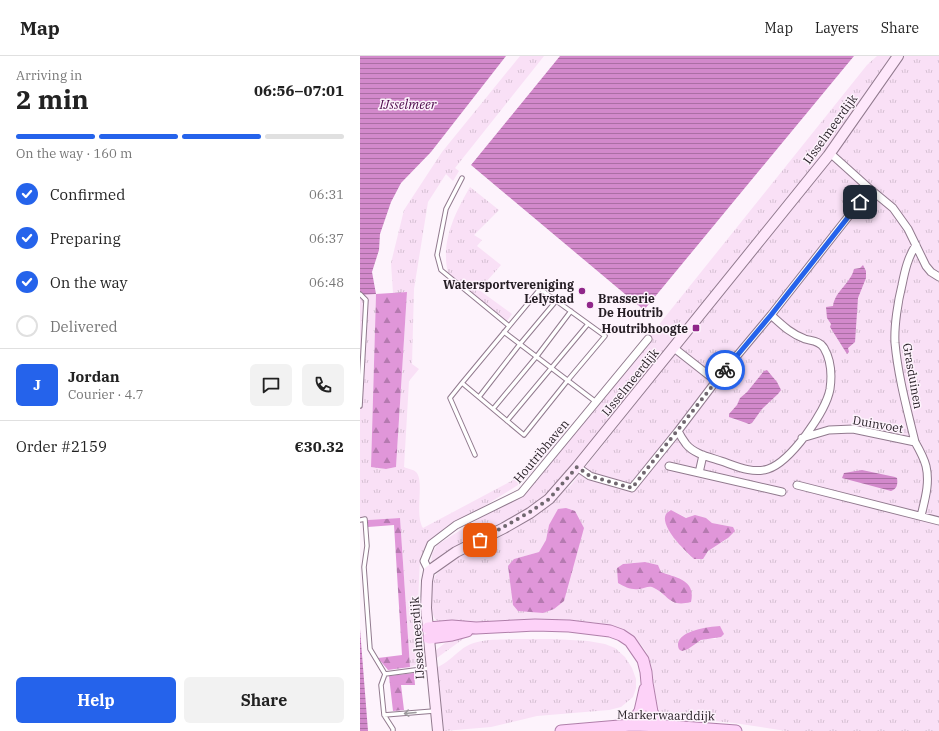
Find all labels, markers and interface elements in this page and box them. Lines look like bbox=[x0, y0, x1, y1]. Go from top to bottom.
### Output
text: Map bbox=[20, 16, 60, 40]
text: Map bbox=[765, 19, 793, 37]
text: Layers bbox=[815, 19, 859, 37]
text: Share bbox=[881, 19, 919, 37]
text: Arriving in bbox=[16, 67, 82, 84]
text: 06:56–07:01 bbox=[254, 81, 344, 100]
text: 2 min bbox=[16, 82, 89, 116]
street label: IJsselmeerdijk bbox=[800, 91, 860, 167]
water label: IJsselmeer bbox=[379, 96, 437, 113]
text: On the way · 160 m bbox=[16, 145, 132, 162]
icon: check bbox=[16, 183, 38, 205]
text: Confirmed bbox=[50, 185, 125, 204]
pin bbox=[843, 185, 877, 219]
text: 06:31 bbox=[309, 186, 344, 203]
icon: home bbox=[849, 191, 871, 213]
icon: check bbox=[16, 227, 38, 249]
text: Preparing bbox=[50, 229, 121, 248]
text: 06:37 bbox=[309, 230, 344, 247]
icon: check bbox=[16, 271, 38, 293]
text: On the way bbox=[50, 273, 128, 292]
text: 06:48 bbox=[309, 274, 344, 291]
place label: Watersportvereniging Lelystad bbox=[443, 277, 574, 306]
marker: Watersportvereniging Lelystad bbox=[577, 286, 587, 296]
place label: Brasserie De Houtrib bbox=[598, 291, 664, 320]
marker: Brasserie De Houtrib bbox=[585, 300, 595, 310]
text: Delivered bbox=[50, 317, 118, 336]
place label: Houtribhoogte bbox=[601, 321, 688, 336]
marker: Houtribhoogte bbox=[691, 323, 701, 333]
street label: Grasduinen bbox=[900, 342, 926, 410]
street label: IJsselmeerdijk bbox=[598, 345, 662, 419]
courier bbox=[705, 350, 745, 390]
icon: bike bbox=[714, 359, 736, 381]
button: chat bbox=[250, 364, 292, 406]
button: phone bbox=[302, 364, 344, 406]
text: Jordan bbox=[68, 367, 120, 386]
text: J bbox=[33, 375, 41, 394]
text: Courier · 4.7 bbox=[68, 386, 144, 403]
street label: Duinvoet bbox=[852, 412, 904, 436]
street label: Houtribhaven bbox=[510, 416, 572, 486]
text: Order #2159 bbox=[16, 437, 107, 456]
text: €30.32 bbox=[294, 437, 344, 456]
pin bbox=[463, 523, 497, 557]
icon: bag bbox=[469, 529, 491, 551]
street label: IJsselmeerdijk bbox=[407, 596, 427, 680]
button: Help bbox=[16, 677, 176, 723]
button: Share bbox=[184, 677, 344, 723]
street label: Markerwaarddijk bbox=[617, 707, 715, 723]
one-way arrow bbox=[403, 709, 416, 717]

